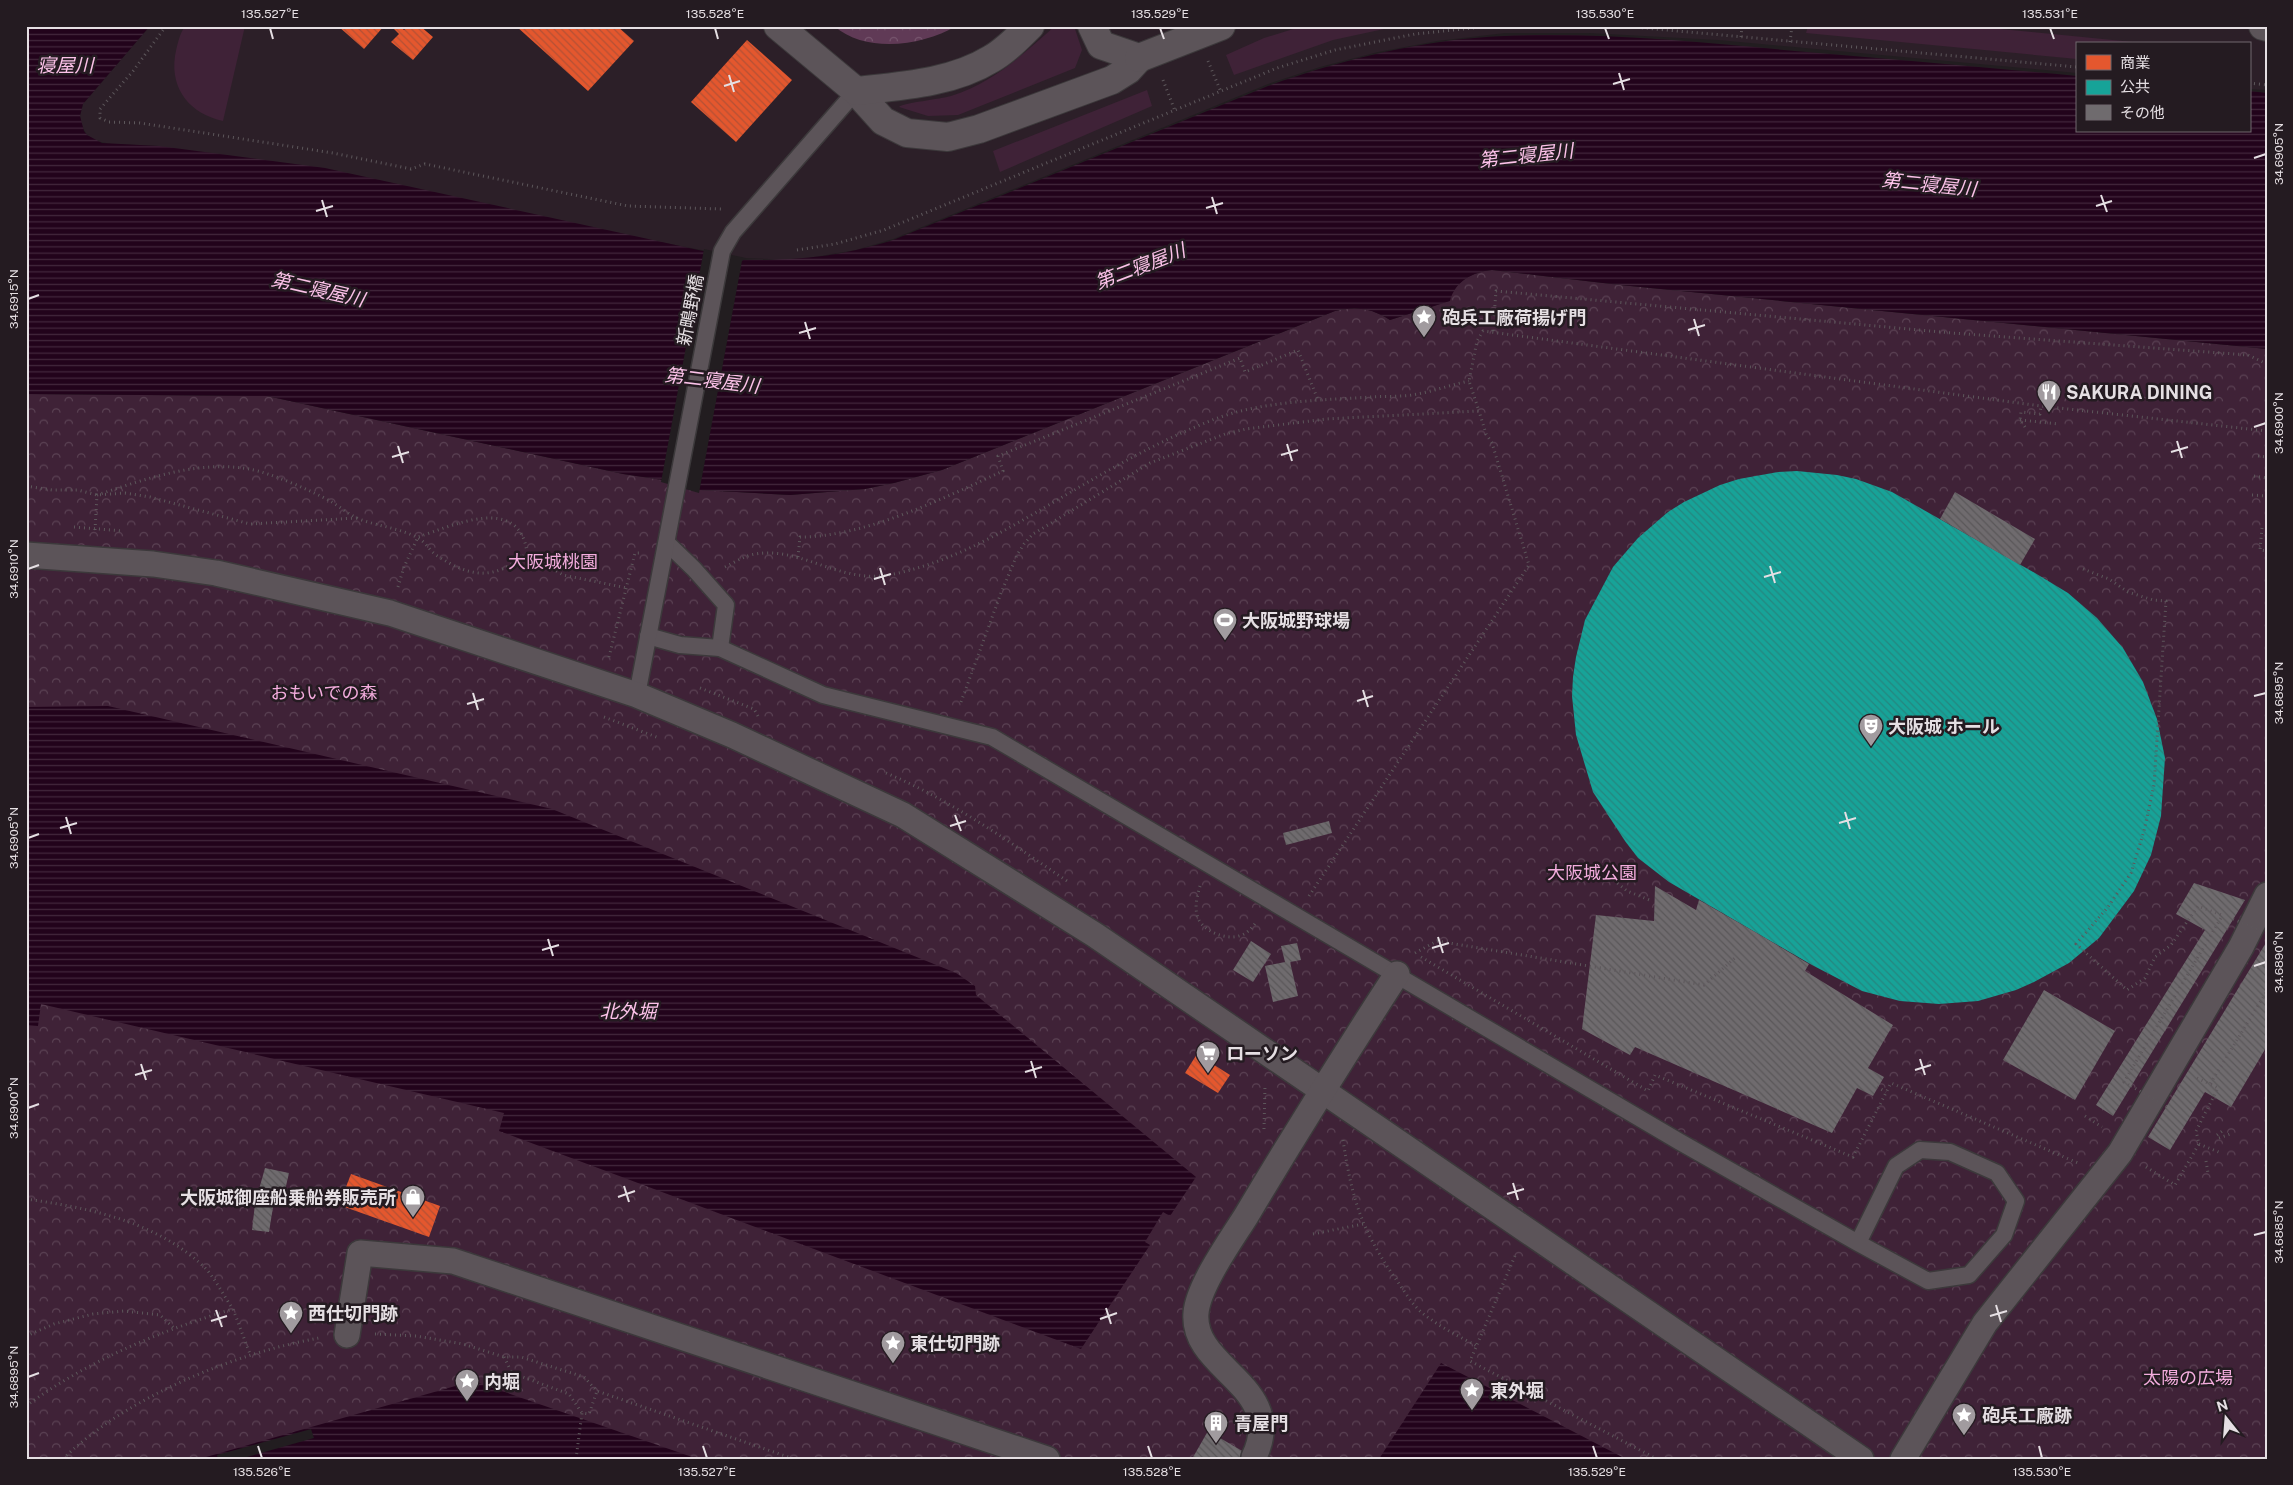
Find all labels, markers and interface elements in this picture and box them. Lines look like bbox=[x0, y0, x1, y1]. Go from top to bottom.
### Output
text: 135.527°E bbox=[241, 7, 299, 21]
text: 135.528°E bbox=[686, 7, 744, 21]
text: 135.529°E bbox=[1131, 7, 1189, 21]
text: 135.530°E bbox=[1576, 7, 1634, 21]
text: 135.531°E bbox=[2022, 7, 2078, 21]
legend bbox=[2076, 42, 2250, 132]
water label: 寝屋川 bbox=[36, 54, 95, 76]
text: 商業 bbox=[2120, 54, 2150, 71]
text: 公共 bbox=[2120, 78, 2150, 95]
text: その他 bbox=[2120, 104, 2165, 121]
text: 34.6905°N bbox=[2272, 123, 2286, 185]
water label: 第二寝屋川 bbox=[1478, 139, 1576, 171]
water label: 第二寝屋川 bbox=[1881, 168, 1979, 200]
water label: 第二寝屋川 bbox=[1092, 238, 1190, 293]
water label: 第二寝屋川 bbox=[269, 268, 369, 311]
text: 34.6915°N bbox=[7, 269, 21, 329]
street label: 新鴫野橋 bbox=[673, 273, 707, 347]
place icon: 砲兵工廠荷揚げ門 bbox=[1411, 304, 1437, 338]
place label: 砲兵工廠荷揚げ門 bbox=[1442, 307, 1586, 328]
water label: 第二寝屋川 bbox=[664, 363, 762, 397]
restaurant icon: SAKURA DINING bbox=[2036, 379, 2062, 413]
place label: SAKURA DINING bbox=[2066, 382, 2212, 403]
text: 34.6900°N bbox=[2272, 392, 2286, 454]
text: 34.6910°N bbox=[7, 539, 21, 599]
park label: 大阪城桃園 bbox=[508, 551, 598, 572]
sports icon: 大阪城野球場 bbox=[1212, 607, 1238, 641]
place label: 大阪城野球場 bbox=[1242, 610, 1350, 631]
text: 34.6895°N bbox=[2272, 662, 2286, 724]
park label: おもいでの森 bbox=[270, 682, 378, 703]
theatre icon: 大阪城 ホール bbox=[1858, 713, 1884, 747]
place label: 大阪城 ホール bbox=[1888, 716, 2000, 737]
text: 34.6905°N bbox=[7, 807, 21, 869]
park label: 大阪城公園 bbox=[1547, 862, 1637, 883]
text: 34.6890°N bbox=[2272, 931, 2286, 993]
water label: 北外堀 bbox=[599, 1000, 659, 1022]
supermarket icon: ローソン bbox=[1195, 1040, 1221, 1074]
place label: ローソン bbox=[1226, 1043, 1298, 1064]
text: 34.6900°N bbox=[7, 1077, 21, 1139]
shop icon: 大阪城御座船乗船券販売所 bbox=[400, 1184, 426, 1218]
place label: 大阪城御座船乗船券販売所 bbox=[180, 1187, 396, 1208]
text: 34.6885°N bbox=[2272, 1201, 2286, 1263]
place icon: 西仕切門跡 bbox=[278, 1300, 304, 1334]
place label: 西仕切門跡 bbox=[308, 1303, 398, 1324]
place icon: 東仕切門跡 bbox=[880, 1330, 906, 1364]
place label: 東仕切門跡 bbox=[910, 1333, 1000, 1354]
text: 34.6895°N bbox=[7, 1346, 21, 1408]
park label: 太陽の広場 bbox=[2143, 1367, 2233, 1388]
place icon: 内堀 bbox=[454, 1368, 480, 1402]
place label: 内堀 bbox=[484, 1371, 520, 1392]
place icon: 東外堀 bbox=[1459, 1377, 1485, 1411]
place label: 東外堀 bbox=[1490, 1380, 1544, 1401]
north arrow bbox=[2200, 1392, 2250, 1442]
text: N bbox=[2215, 1396, 2230, 1415]
place icon: 砲兵工廠跡 bbox=[1951, 1402, 1977, 1436]
place label: 砲兵工廠跡 bbox=[1982, 1405, 2072, 1426]
building icon: 青屋門 bbox=[1203, 1410, 1229, 1444]
place label: 青屋門 bbox=[1234, 1413, 1288, 1434]
text: 135.526°E bbox=[233, 1465, 291, 1479]
text: 135.527°E bbox=[678, 1465, 736, 1479]
text: 135.528°E bbox=[1123, 1465, 1181, 1479]
text: 135.529°E bbox=[1568, 1465, 1626, 1479]
text: 135.530°E bbox=[2013, 1465, 2071, 1479]

